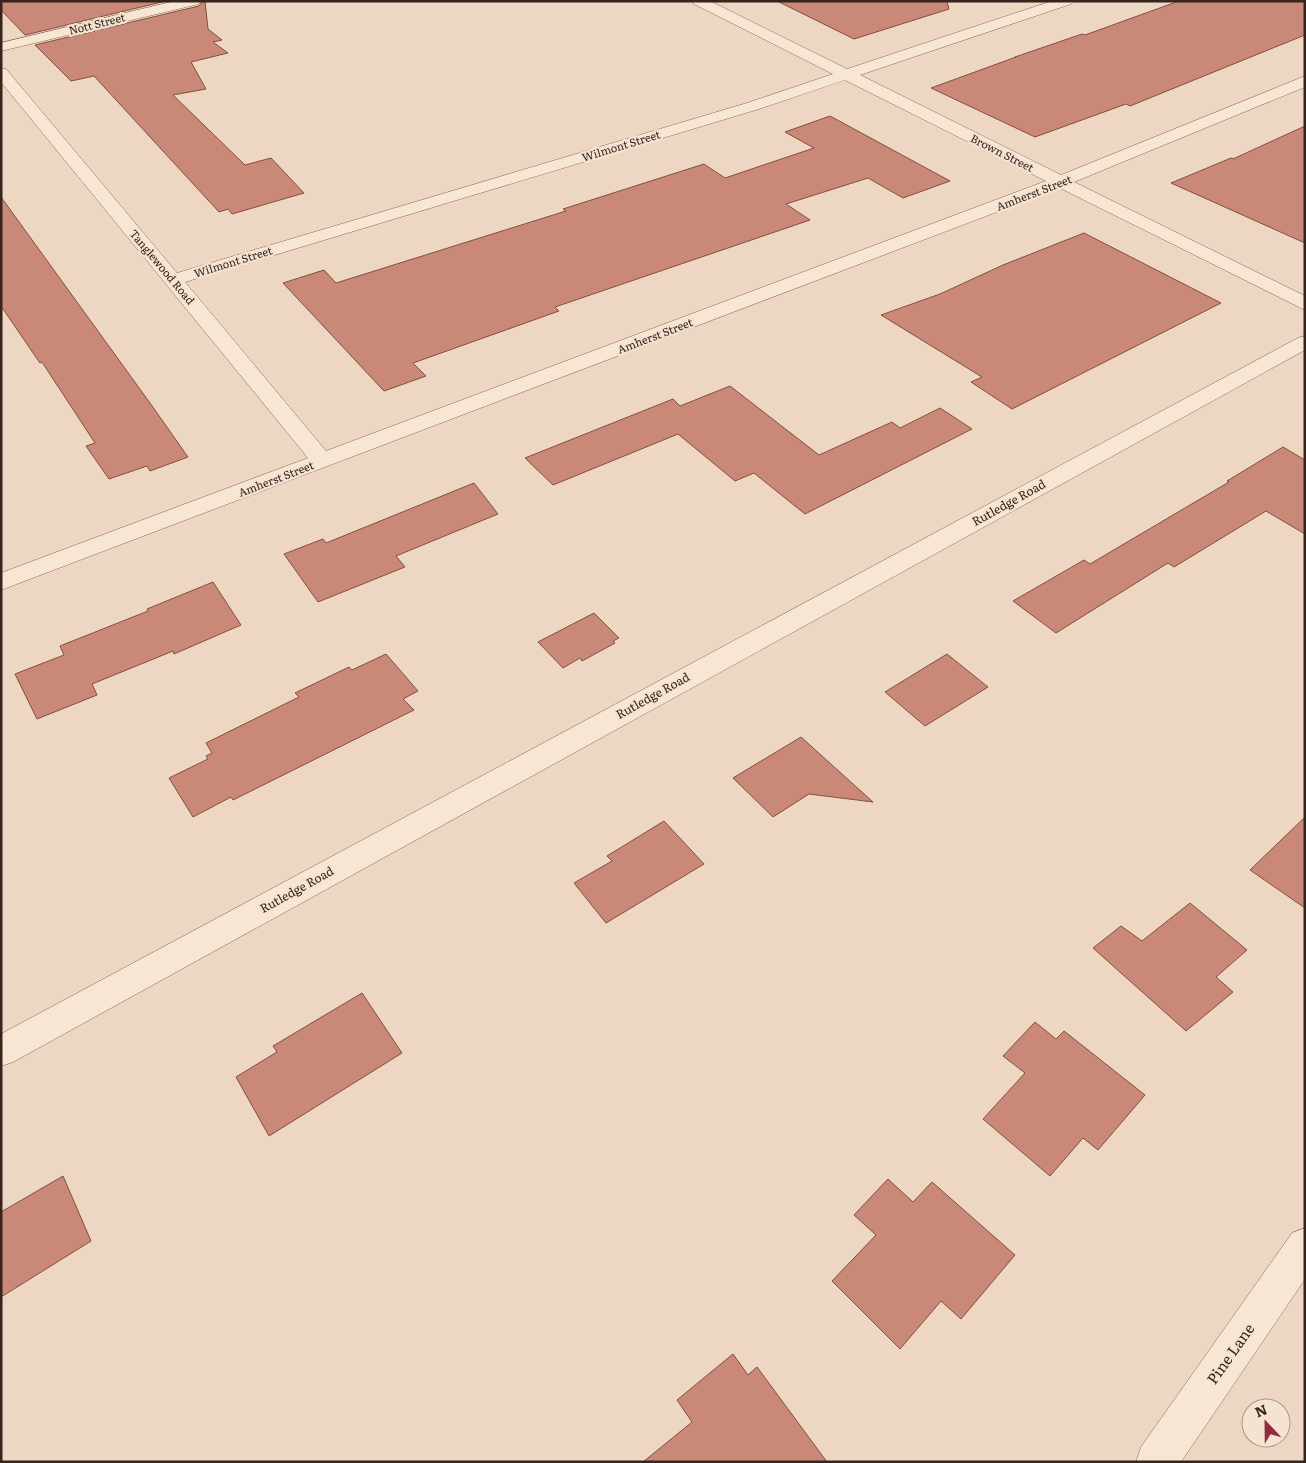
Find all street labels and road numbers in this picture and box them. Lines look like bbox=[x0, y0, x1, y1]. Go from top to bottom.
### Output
street label: Nott Street bbox=[67, 8, 127, 38]
street label: Wilmont Street bbox=[580, 125, 662, 165]
street label: Brown Street bbox=[968, 129, 1037, 175]
street label: Amherst Street bbox=[994, 170, 1074, 214]
street label: Tanglewood Road bbox=[127, 225, 199, 307]
street label: Wilmont Street bbox=[192, 241, 274, 281]
street label: Amherst Street bbox=[615, 313, 695, 357]
street label: Amherst Street bbox=[236, 456, 316, 500]
street label: Rutledge Road bbox=[968, 474, 1049, 530]
street label: Rutledge Road bbox=[612, 667, 693, 723]
street label: Rutledge Road bbox=[256, 861, 337, 917]
street label: Pine Lane bbox=[1200, 1318, 1259, 1388]

